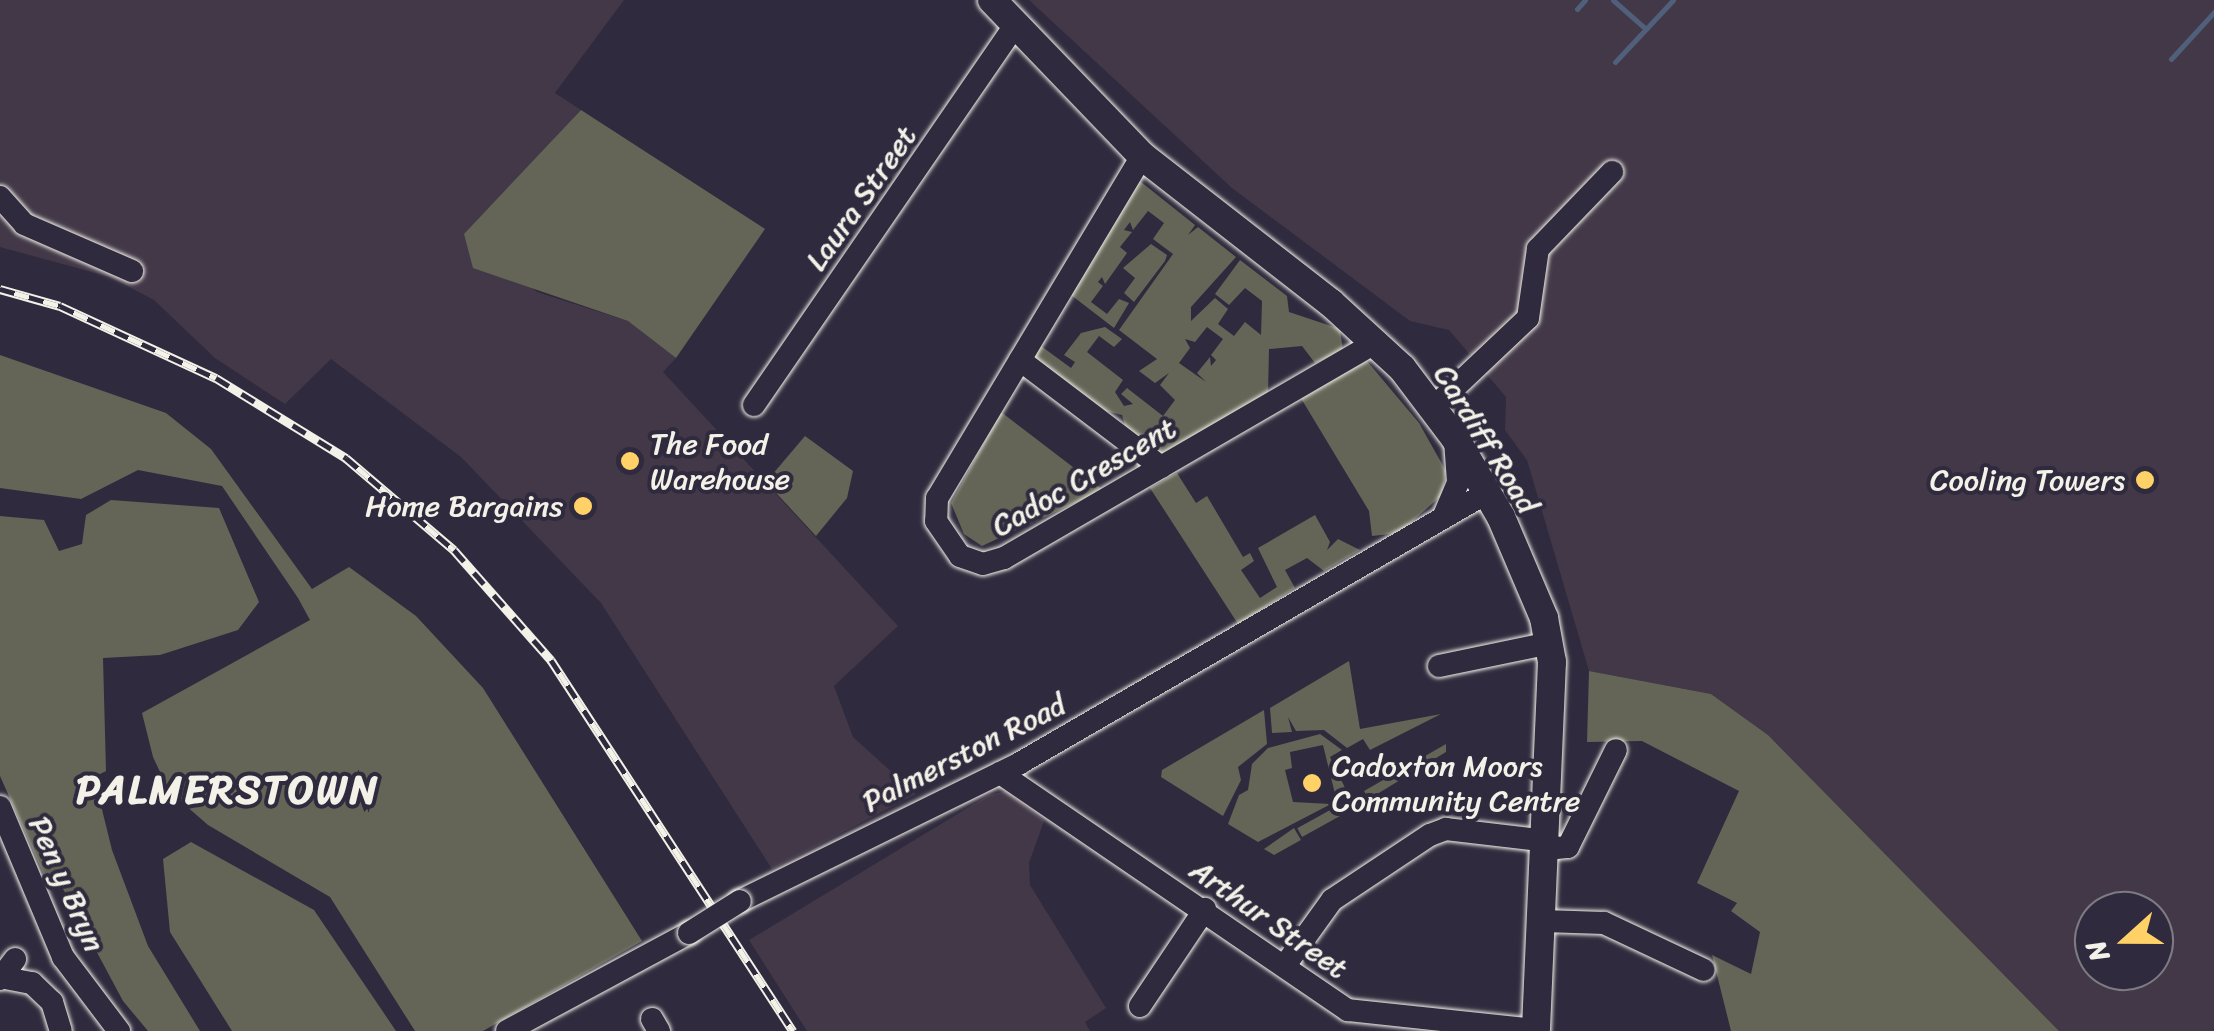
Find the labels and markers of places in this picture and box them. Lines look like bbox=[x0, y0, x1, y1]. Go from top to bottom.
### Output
place label: The Food Warehouse bbox=[650, 426, 790, 496]
marker: The Food Warehouse bbox=[619, 450, 641, 472]
place label: Cooling Towers bbox=[1930, 462, 2125, 498]
marker: Cooling Towers bbox=[2134, 469, 2156, 491]
place label: Home Bargains bbox=[365, 488, 563, 524]
marker: Home Bargains bbox=[572, 495, 594, 517]
place label: Cadoxton Moors Community Centre bbox=[1332, 748, 1580, 818]
marker: Cadoxton Moors Community Centre bbox=[1301, 772, 1323, 794]

